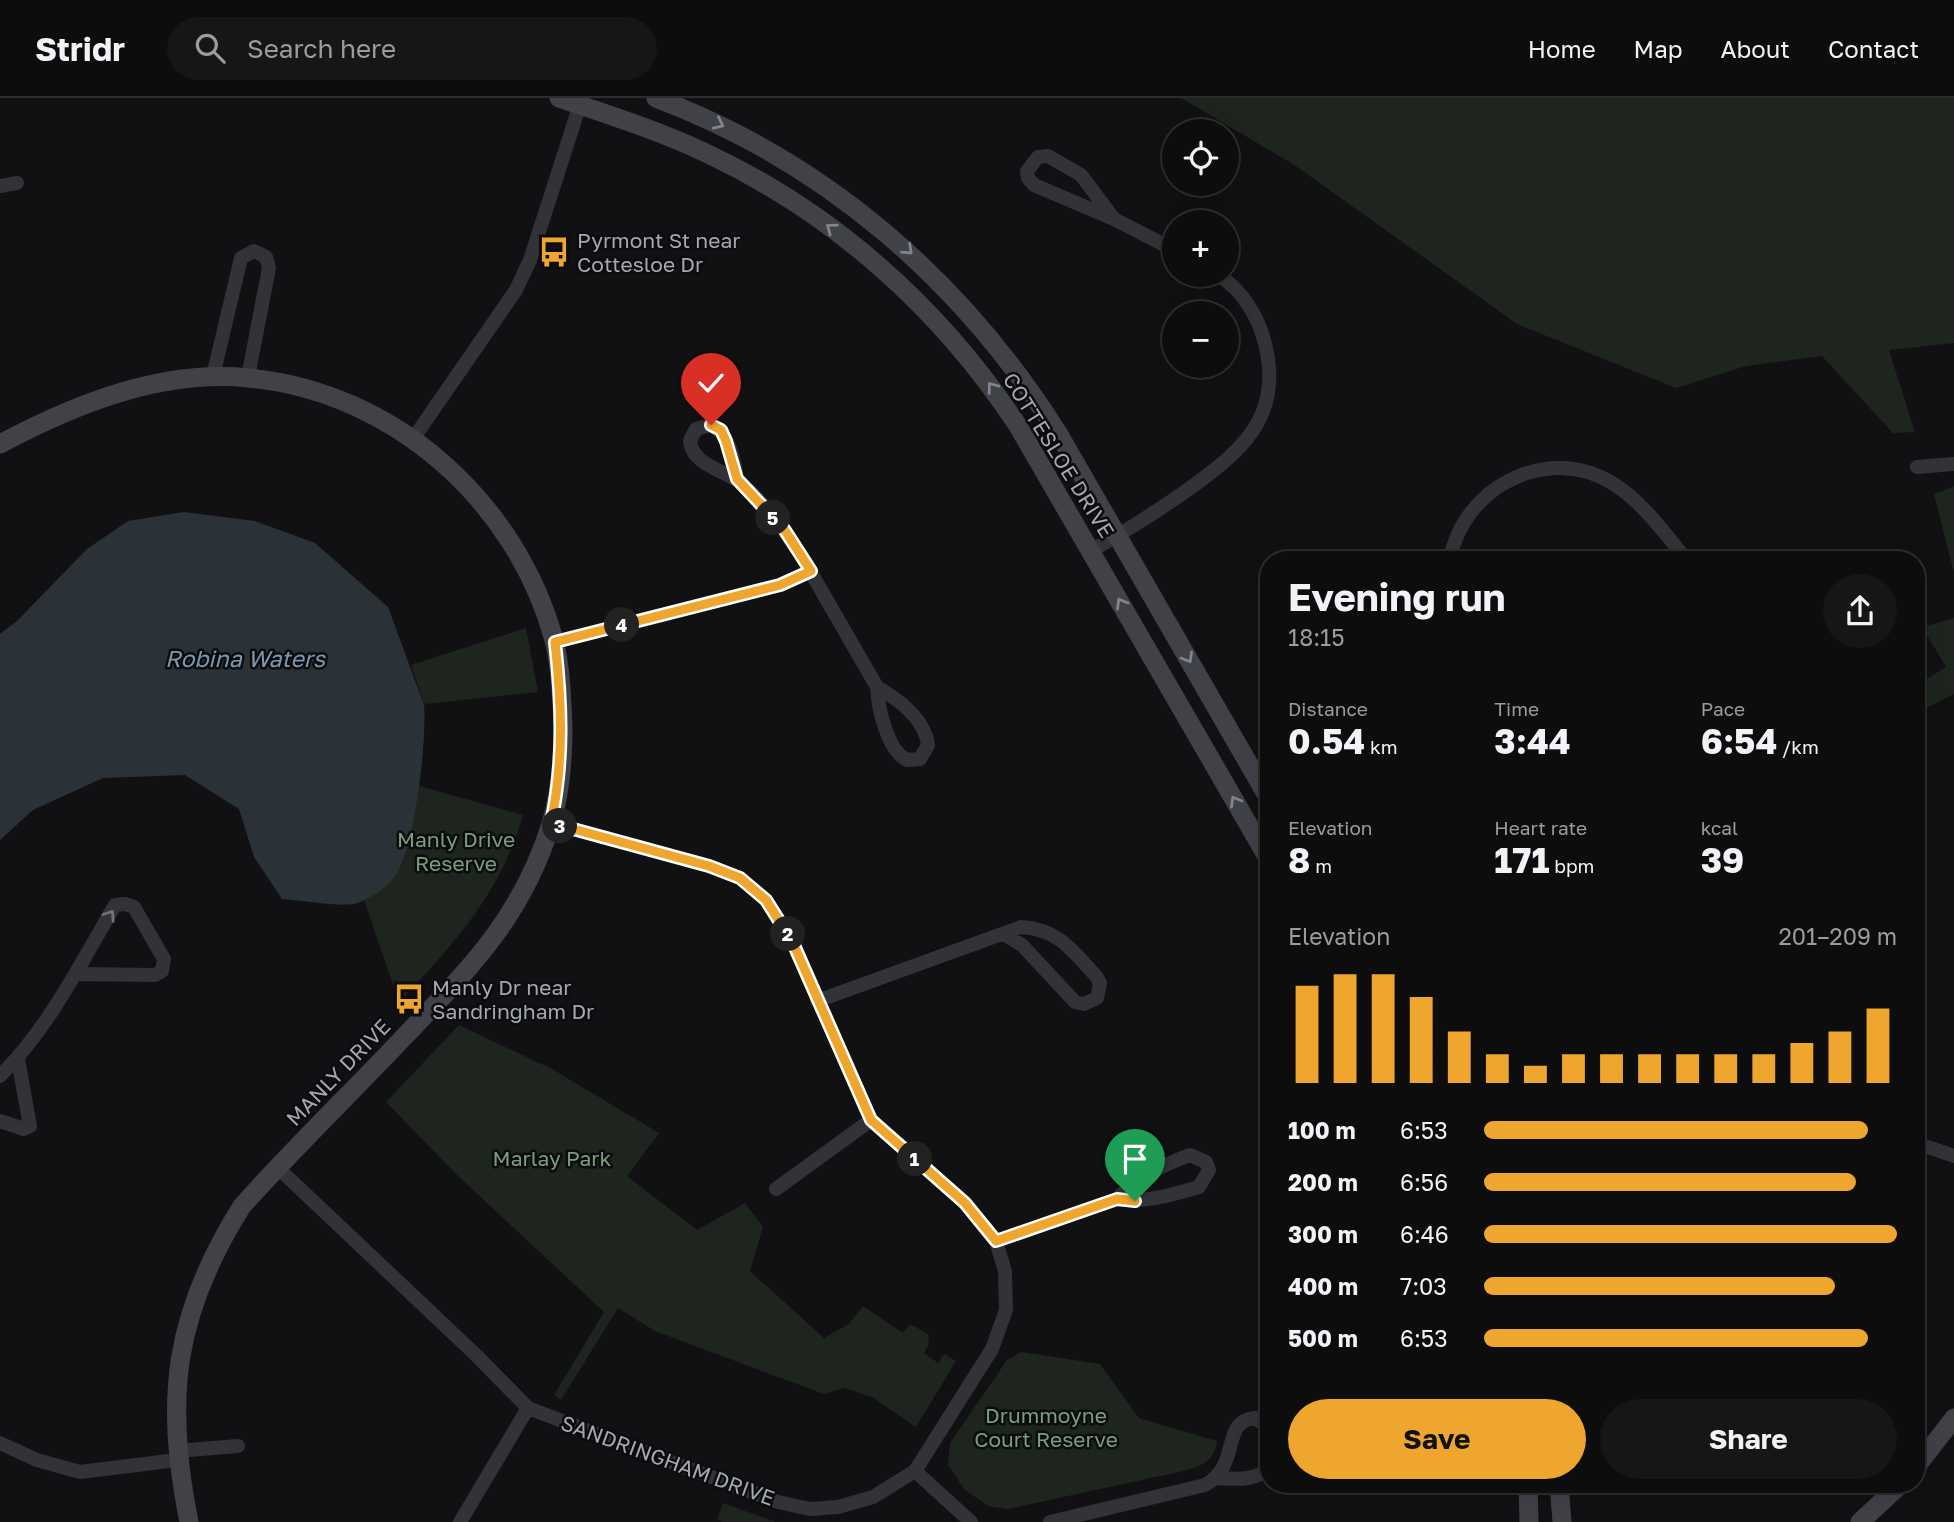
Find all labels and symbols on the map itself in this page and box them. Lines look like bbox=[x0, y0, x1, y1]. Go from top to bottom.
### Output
one-way arrow bbox=[712, 116, 724, 130]
one-way arrow bbox=[826, 223, 839, 236]
place label: Pyrmont St near Cottesloe Dr bbox=[577, 227, 740, 277]
bus stop icon: Pyrmont St near Cottesloe Dr bbox=[537, 235, 571, 269]
one-way arrow bbox=[900, 242, 913, 255]
pin bbox=[681, 353, 741, 425]
street label: COTTESLOE DRIVE bbox=[998, 368, 1120, 542]
one-way arrow bbox=[987, 383, 1000, 395]
pin: 5 bbox=[756, 500, 790, 536]
one-way arrow bbox=[1116, 598, 1129, 611]
pin: 4 bbox=[604, 608, 640, 642]
water label: Robina Waters bbox=[165, 644, 326, 672]
one-way arrow bbox=[1180, 650, 1193, 663]
one-way arrow bbox=[1230, 795, 1243, 808]
pin: 3 bbox=[542, 808, 578, 844]
park label: Manly Drive Reserve bbox=[397, 826, 515, 876]
one-way arrow bbox=[102, 910, 114, 923]
pin: 2 bbox=[770, 916, 806, 952]
place label: Manly Dr near Sandringham Dr bbox=[432, 974, 594, 1024]
bus stop icon: Manly Dr near Sandringham Dr bbox=[392, 982, 426, 1016]
street label: MANLY DRIVE bbox=[280, 1013, 396, 1131]
pin bbox=[1105, 1129, 1165, 1201]
pin: 1 bbox=[898, 1142, 932, 1176]
park label: Marlay Park bbox=[493, 1145, 612, 1171]
park label: Drummoyne Court Reserve bbox=[974, 1402, 1118, 1452]
street label: SANDRINGHAM DRIVE bbox=[558, 1409, 778, 1511]

